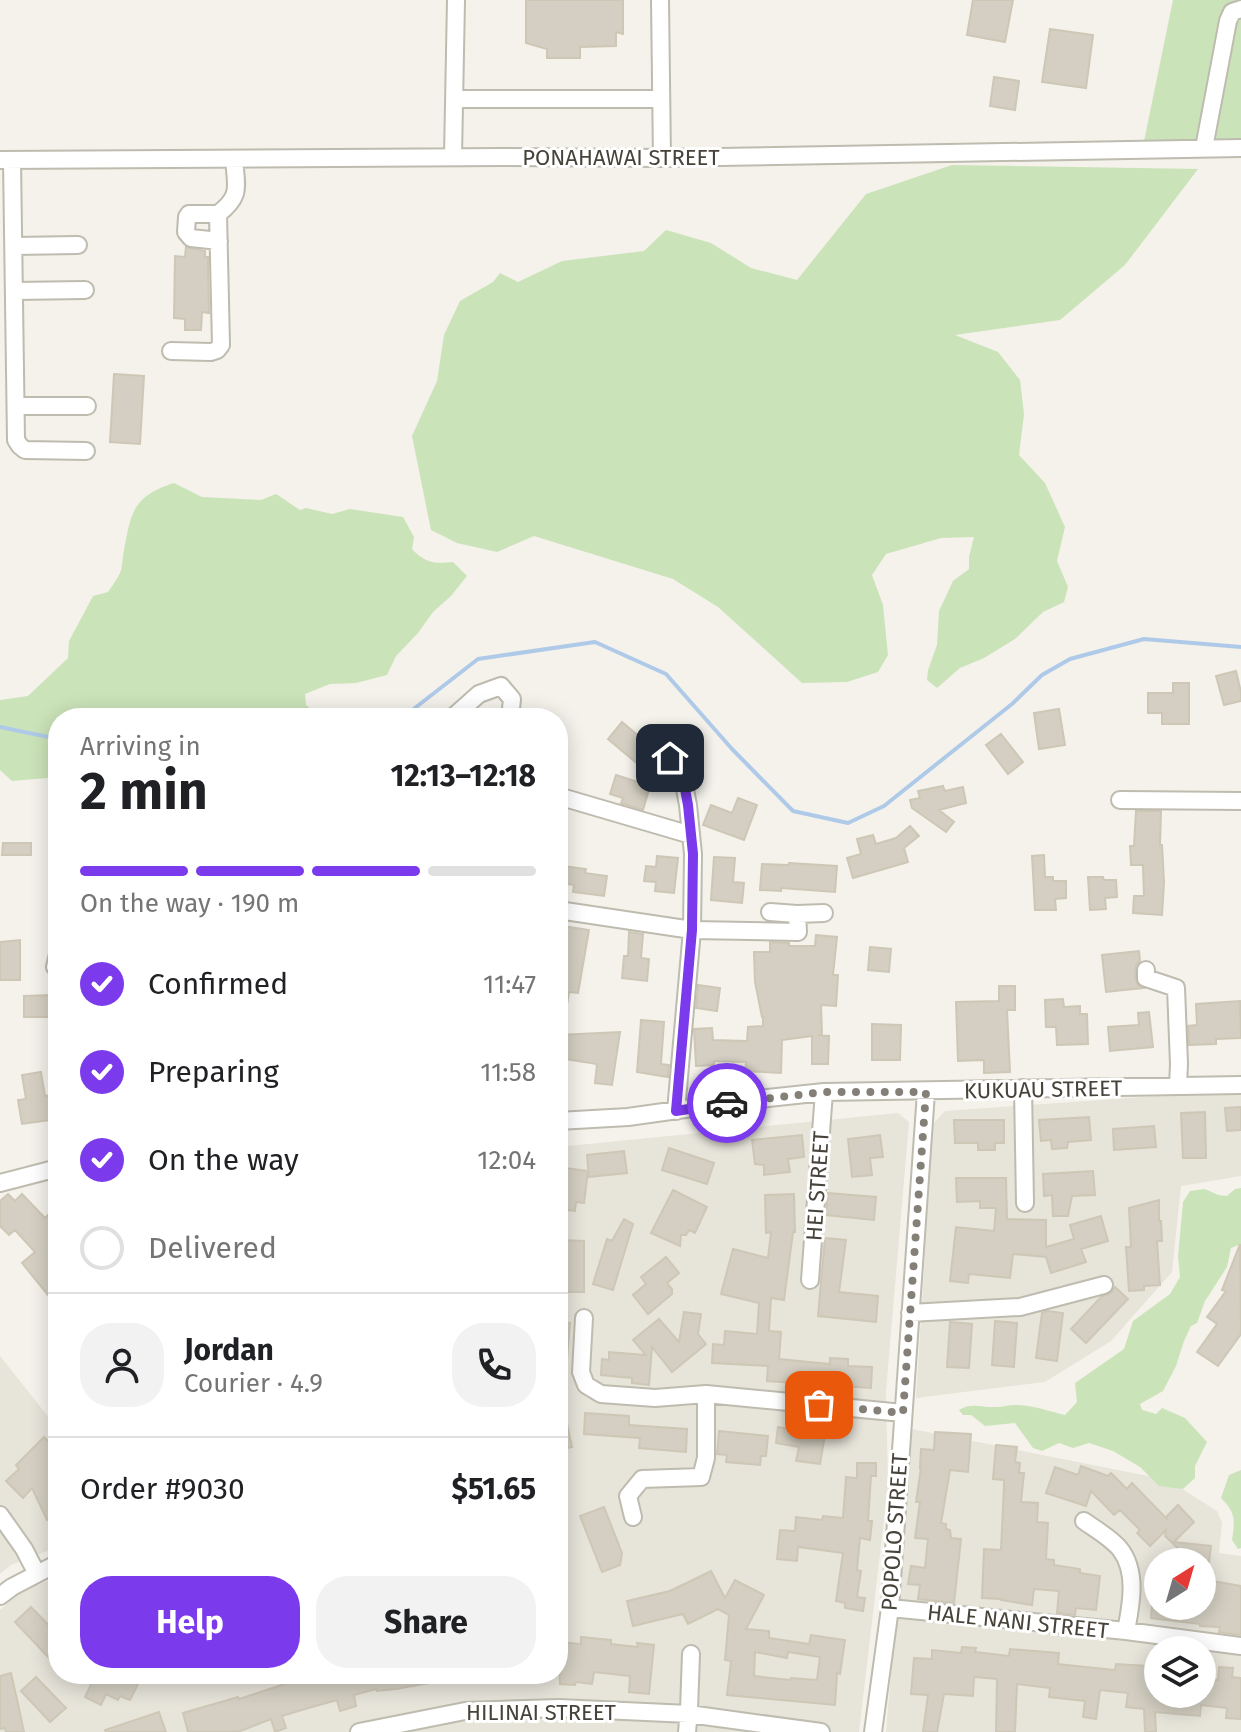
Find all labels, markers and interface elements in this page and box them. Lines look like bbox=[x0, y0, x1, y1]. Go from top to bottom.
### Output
street label: PONAHAWAI STREET bbox=[522, 144, 720, 171]
pin bbox=[636, 724, 704, 792]
text: Arriving in bbox=[80, 731, 201, 762]
icon: home bbox=[648, 736, 692, 780]
text: 12:13–12:18 bbox=[390, 758, 536, 794]
text: 2 min bbox=[80, 760, 208, 823]
text: On the way · 190 m bbox=[80, 888, 299, 919]
icon: check bbox=[80, 962, 124, 1006]
text: Confirmed bbox=[148, 966, 288, 1002]
text: 11:47 bbox=[483, 969, 536, 1000]
icon: check bbox=[80, 1050, 124, 1094]
text: Preparing bbox=[148, 1054, 279, 1090]
text: 11:58 bbox=[480, 1057, 536, 1088]
courier bbox=[687, 1063, 767, 1143]
street label: KUKUAU STREET bbox=[964, 1075, 1123, 1104]
icon: car bbox=[705, 1081, 749, 1125]
street label: HEI STREET bbox=[800, 1130, 835, 1242]
icon: check bbox=[80, 1138, 124, 1182]
text: On the way bbox=[148, 1142, 299, 1178]
text: 12:04 bbox=[477, 1145, 536, 1176]
text: Delivered bbox=[148, 1230, 277, 1266]
button: person bbox=[80, 1323, 164, 1407]
button: phone bbox=[452, 1323, 536, 1407]
text: Jordan bbox=[184, 1332, 274, 1368]
text: Courier · 4.9 bbox=[184, 1368, 323, 1399]
pin bbox=[785, 1371, 853, 1439]
icon: bag bbox=[797, 1383, 841, 1427]
street label: POPOLO STREET bbox=[876, 1452, 914, 1612]
text: Order #9030 bbox=[80, 1471, 245, 1507]
text: $51.65 bbox=[451, 1471, 536, 1507]
north arrow bbox=[1144, 1548, 1216, 1620]
map controls bbox=[1144, 1548, 1216, 1708]
button: Help bbox=[80, 1576, 300, 1668]
button: Share bbox=[316, 1576, 536, 1668]
street label: HALE NANI STREET bbox=[926, 1599, 1111, 1645]
button: layers bbox=[1144, 1636, 1216, 1708]
street label: HILINAI STREET bbox=[466, 1699, 617, 1726]

